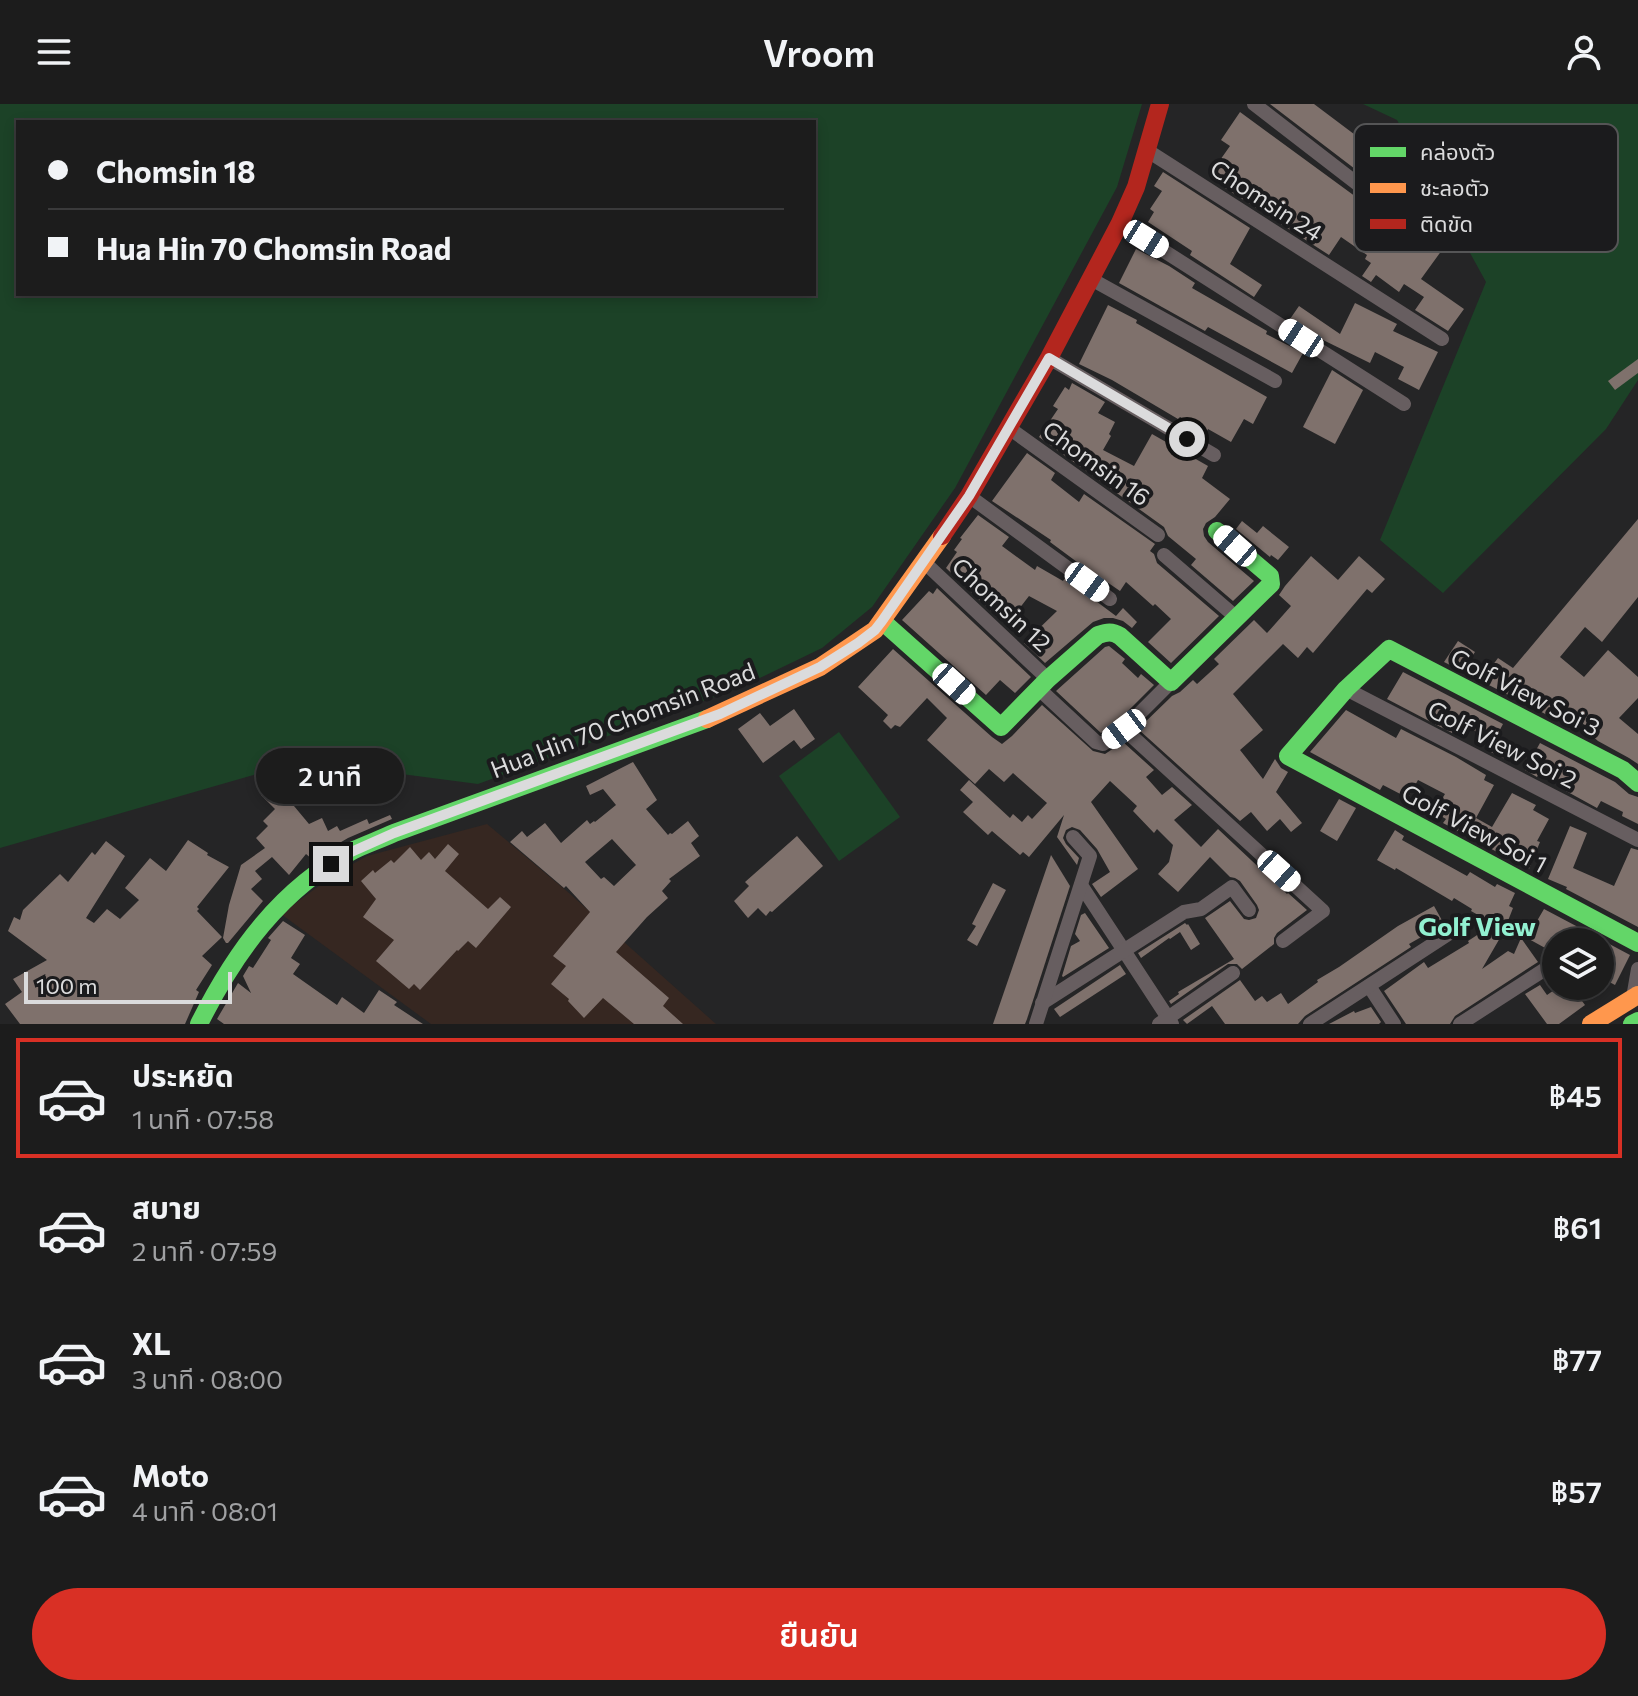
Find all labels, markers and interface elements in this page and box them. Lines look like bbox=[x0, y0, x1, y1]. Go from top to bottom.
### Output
icon: menu bbox=[32, 30, 76, 74]
text: Vroom bbox=[763, 30, 875, 74]
icon: person bbox=[1562, 30, 1606, 74]
legend bbox=[1354, 124, 1618, 252]
text: คล่องตัว bbox=[1420, 138, 1495, 165]
text: Chomsin 18 bbox=[96, 152, 256, 189]
street label: Chomsin 24 bbox=[1205, 153, 1328, 247]
text: ชะลอตัว bbox=[1420, 174, 1490, 201]
text: ติดขัด bbox=[1420, 210, 1473, 237]
car bbox=[1119, 216, 1173, 262]
text: Hua Hin 70 Chomsin Road bbox=[96, 229, 451, 266]
car bbox=[1274, 315, 1328, 361]
street label: Chomsin 16 bbox=[1037, 414, 1156, 511]
route start bbox=[1169, 421, 1205, 457]
car bbox=[1209, 521, 1261, 571]
street label: Chomsin 12 bbox=[947, 551, 1057, 657]
car bbox=[1061, 558, 1113, 606]
street label: Golf View Soi 3 bbox=[1446, 642, 1605, 742]
street label: Hua Hin 70 Chomsin Road bbox=[486, 656, 759, 783]
car bbox=[928, 659, 980, 709]
street label: Golf View Soi 2 bbox=[1423, 694, 1582, 794]
car bbox=[1098, 705, 1150, 753]
callout: 2 นาที bbox=[257, 748, 405, 804]
text: 2 นาที bbox=[298, 760, 362, 791]
street label: Golf View Soi 1 bbox=[1397, 777, 1552, 878]
route end bbox=[313, 846, 349, 882]
car bbox=[1253, 846, 1305, 896]
district label: Golf View bbox=[1418, 910, 1536, 941]
map controls bbox=[1542, 928, 1614, 1000]
button: layers bbox=[1542, 928, 1614, 1000]
scale bar bbox=[24, 968, 232, 1004]
text: 100 m bbox=[36, 972, 98, 999]
text: ประหยัด bbox=[132, 1056, 234, 1093]
icon: car bbox=[36, 1062, 108, 1134]
text: ฿45 bbox=[1549, 1076, 1602, 1113]
text: 1 นาที · 07:58 bbox=[132, 1103, 274, 1134]
text: สบาย bbox=[132, 1188, 201, 1225]
icon: car bbox=[36, 1194, 108, 1266]
text: ฿61 bbox=[1553, 1208, 1602, 1245]
text: 2 นาที · 07:59 bbox=[132, 1235, 277, 1266]
text: XL bbox=[132, 1324, 171, 1361]
icon: car bbox=[36, 1326, 108, 1398]
text: ฿77 bbox=[1552, 1340, 1602, 1377]
text: 3 นาที · 08:00 bbox=[132, 1363, 283, 1394]
text: Moto bbox=[132, 1456, 209, 1493]
icon: car bbox=[36, 1458, 108, 1530]
text: ฿57 bbox=[1551, 1472, 1602, 1509]
text: 4 นาที · 08:01 bbox=[132, 1495, 278, 1526]
button: ยืนยัน bbox=[32, 1588, 1606, 1680]

